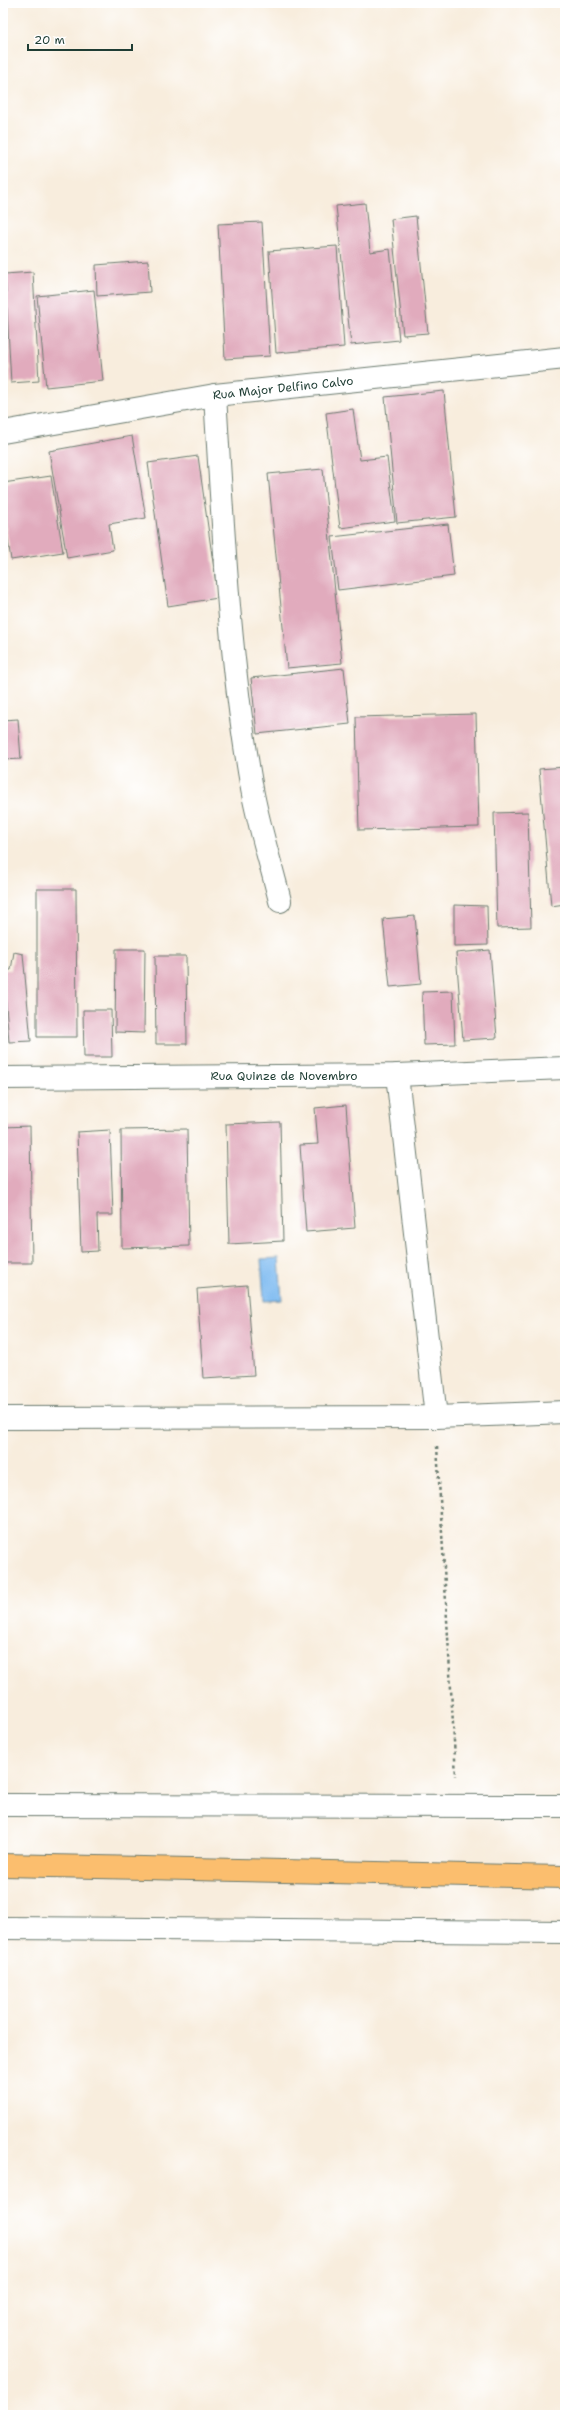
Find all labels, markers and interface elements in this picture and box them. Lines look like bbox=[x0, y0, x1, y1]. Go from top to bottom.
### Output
scale bar bbox=[28, 26, 132, 52]
text: 20 m bbox=[34, 32, 65, 48]
street label: Rua Major Delfino Calvo bbox=[212, 373, 354, 403]
street label: Rua Quinze de Novembro bbox=[210, 1068, 358, 1084]

